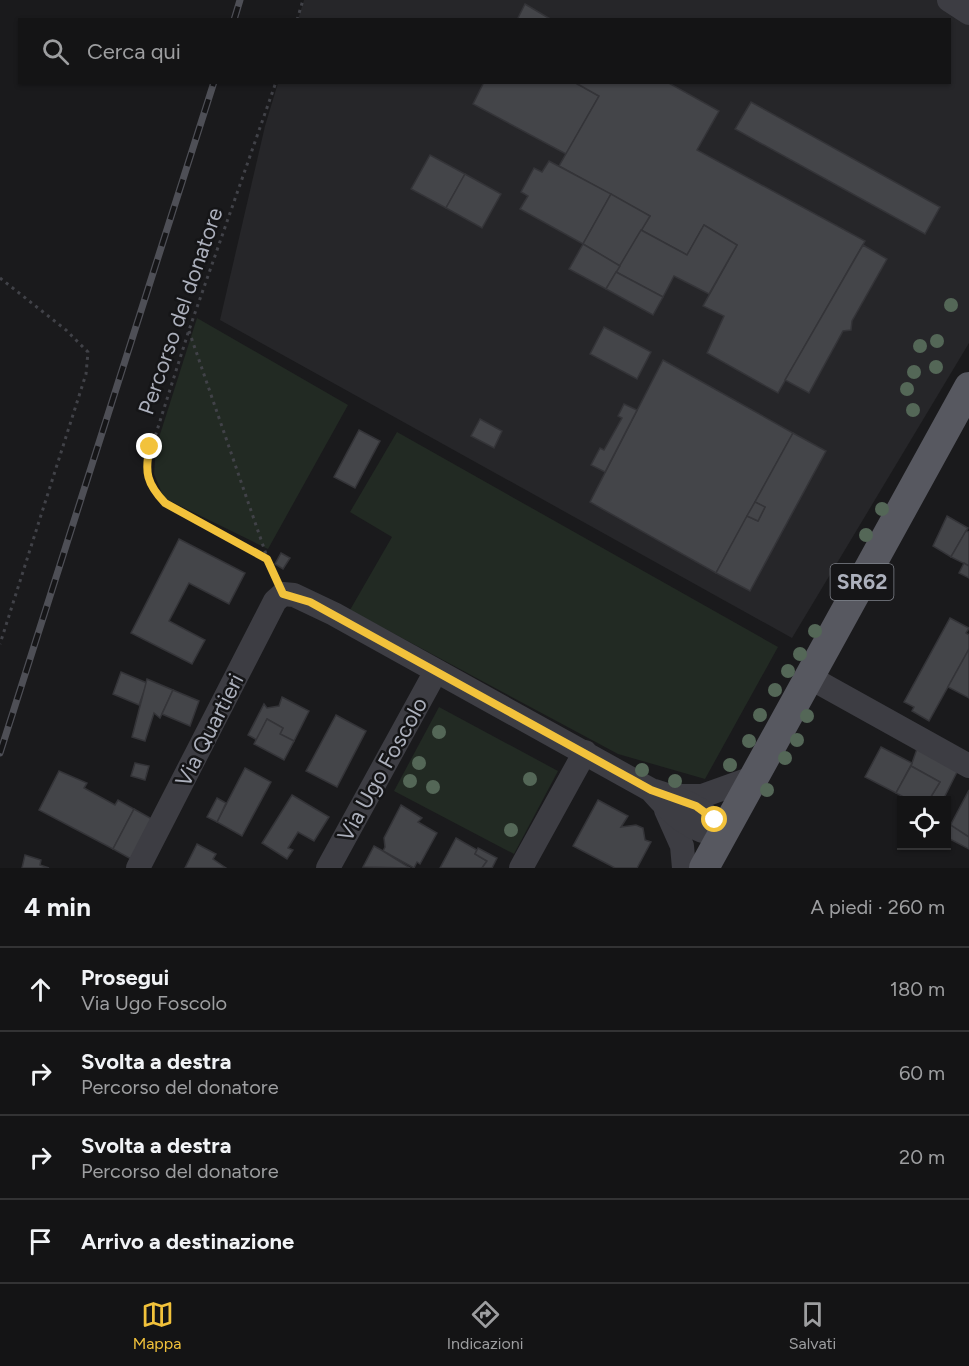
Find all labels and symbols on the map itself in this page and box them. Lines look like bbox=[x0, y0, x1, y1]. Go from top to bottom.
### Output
street label: Percorso del donatore bbox=[132, 204, 229, 418]
route end bbox=[136, 433, 162, 459]
road number: SR62 bbox=[830, 564, 894, 600]
street label: Via Quartieri bbox=[169, 669, 249, 791]
street label: Via Ugo Foscolo bbox=[332, 692, 433, 846]
route start bbox=[701, 806, 727, 832]

